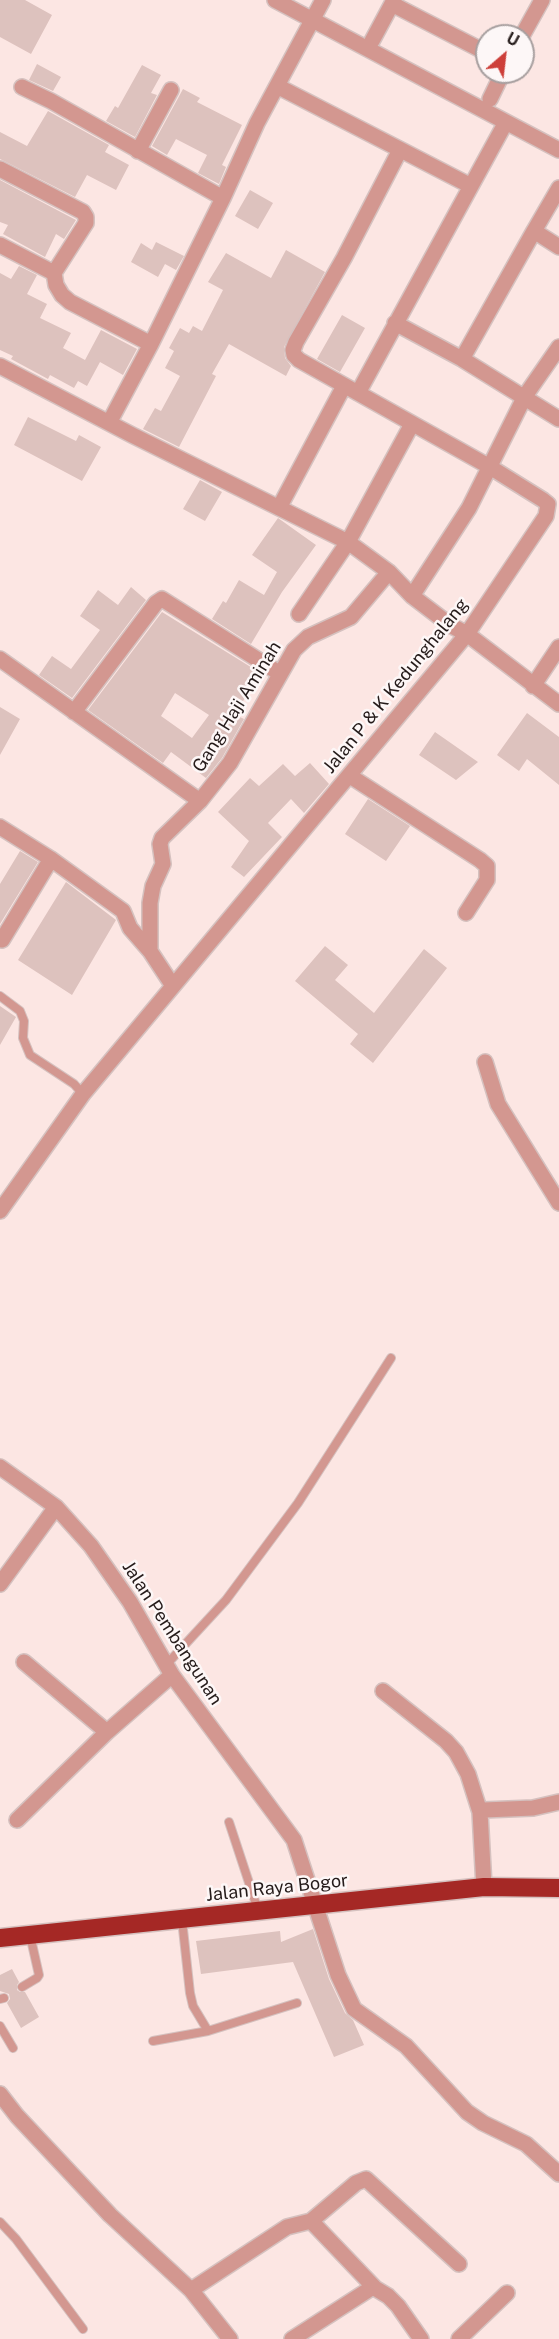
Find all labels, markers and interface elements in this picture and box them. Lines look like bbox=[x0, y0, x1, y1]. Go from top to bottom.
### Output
north arrow bbox=[475, 24, 535, 84]
text: U bbox=[503, 28, 522, 51]
street label: Jalan P & K Kedunghalang bbox=[319, 594, 473, 778]
street label: Gang Haji Aminah bbox=[188, 638, 286, 776]
street label: Jalan Pembangunan bbox=[117, 1557, 227, 1709]
street label: Jalan Raya Bogor bbox=[205, 1870, 349, 1906]

